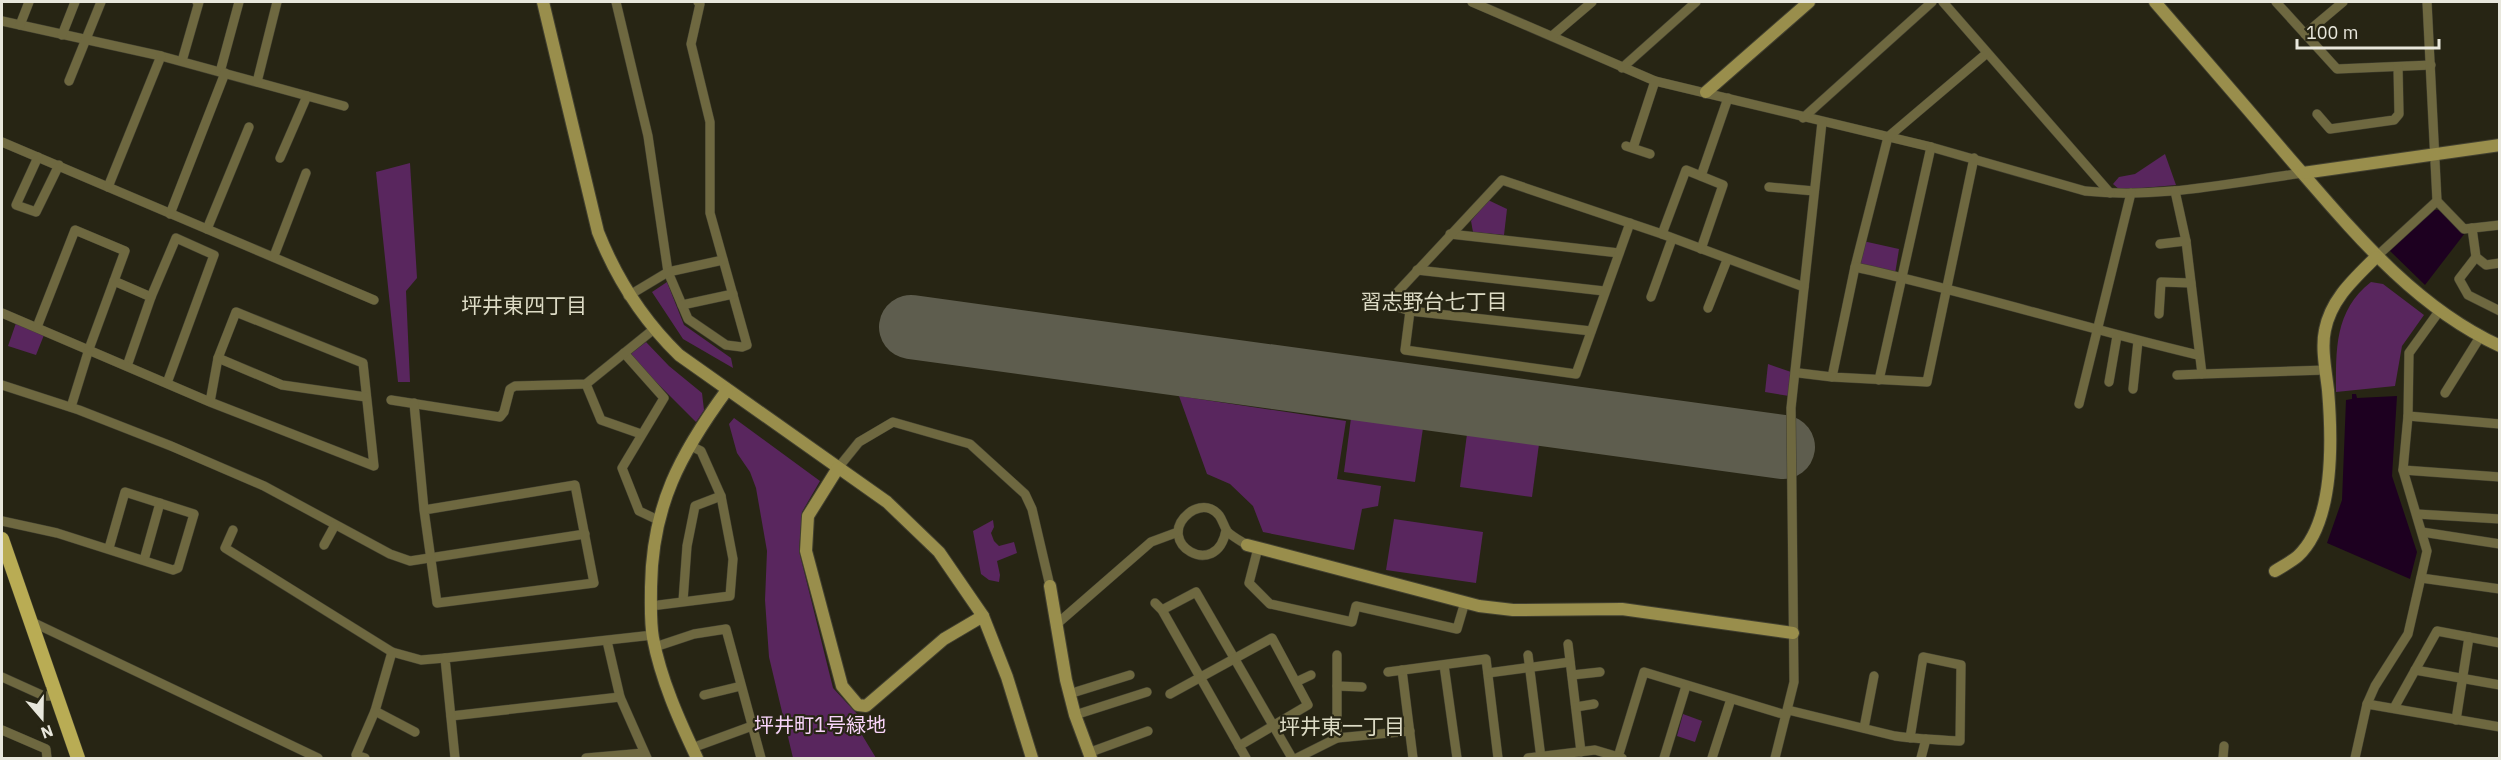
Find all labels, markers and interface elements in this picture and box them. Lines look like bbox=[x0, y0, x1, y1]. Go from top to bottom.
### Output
scale bar bbox=[2297, 12, 2440, 50]
text: 100 m bbox=[2306, 21, 2358, 44]
district label: 習志野台七丁目 bbox=[1361, 287, 1508, 315]
district label: 坪井東四丁目 bbox=[461, 291, 587, 319]
north arrow bbox=[12, 688, 72, 748]
park label: 坪井町1号緑地 bbox=[754, 711, 886, 738]
district label: 坪井東一丁目 bbox=[1279, 712, 1405, 740]
text: N bbox=[38, 721, 56, 743]

